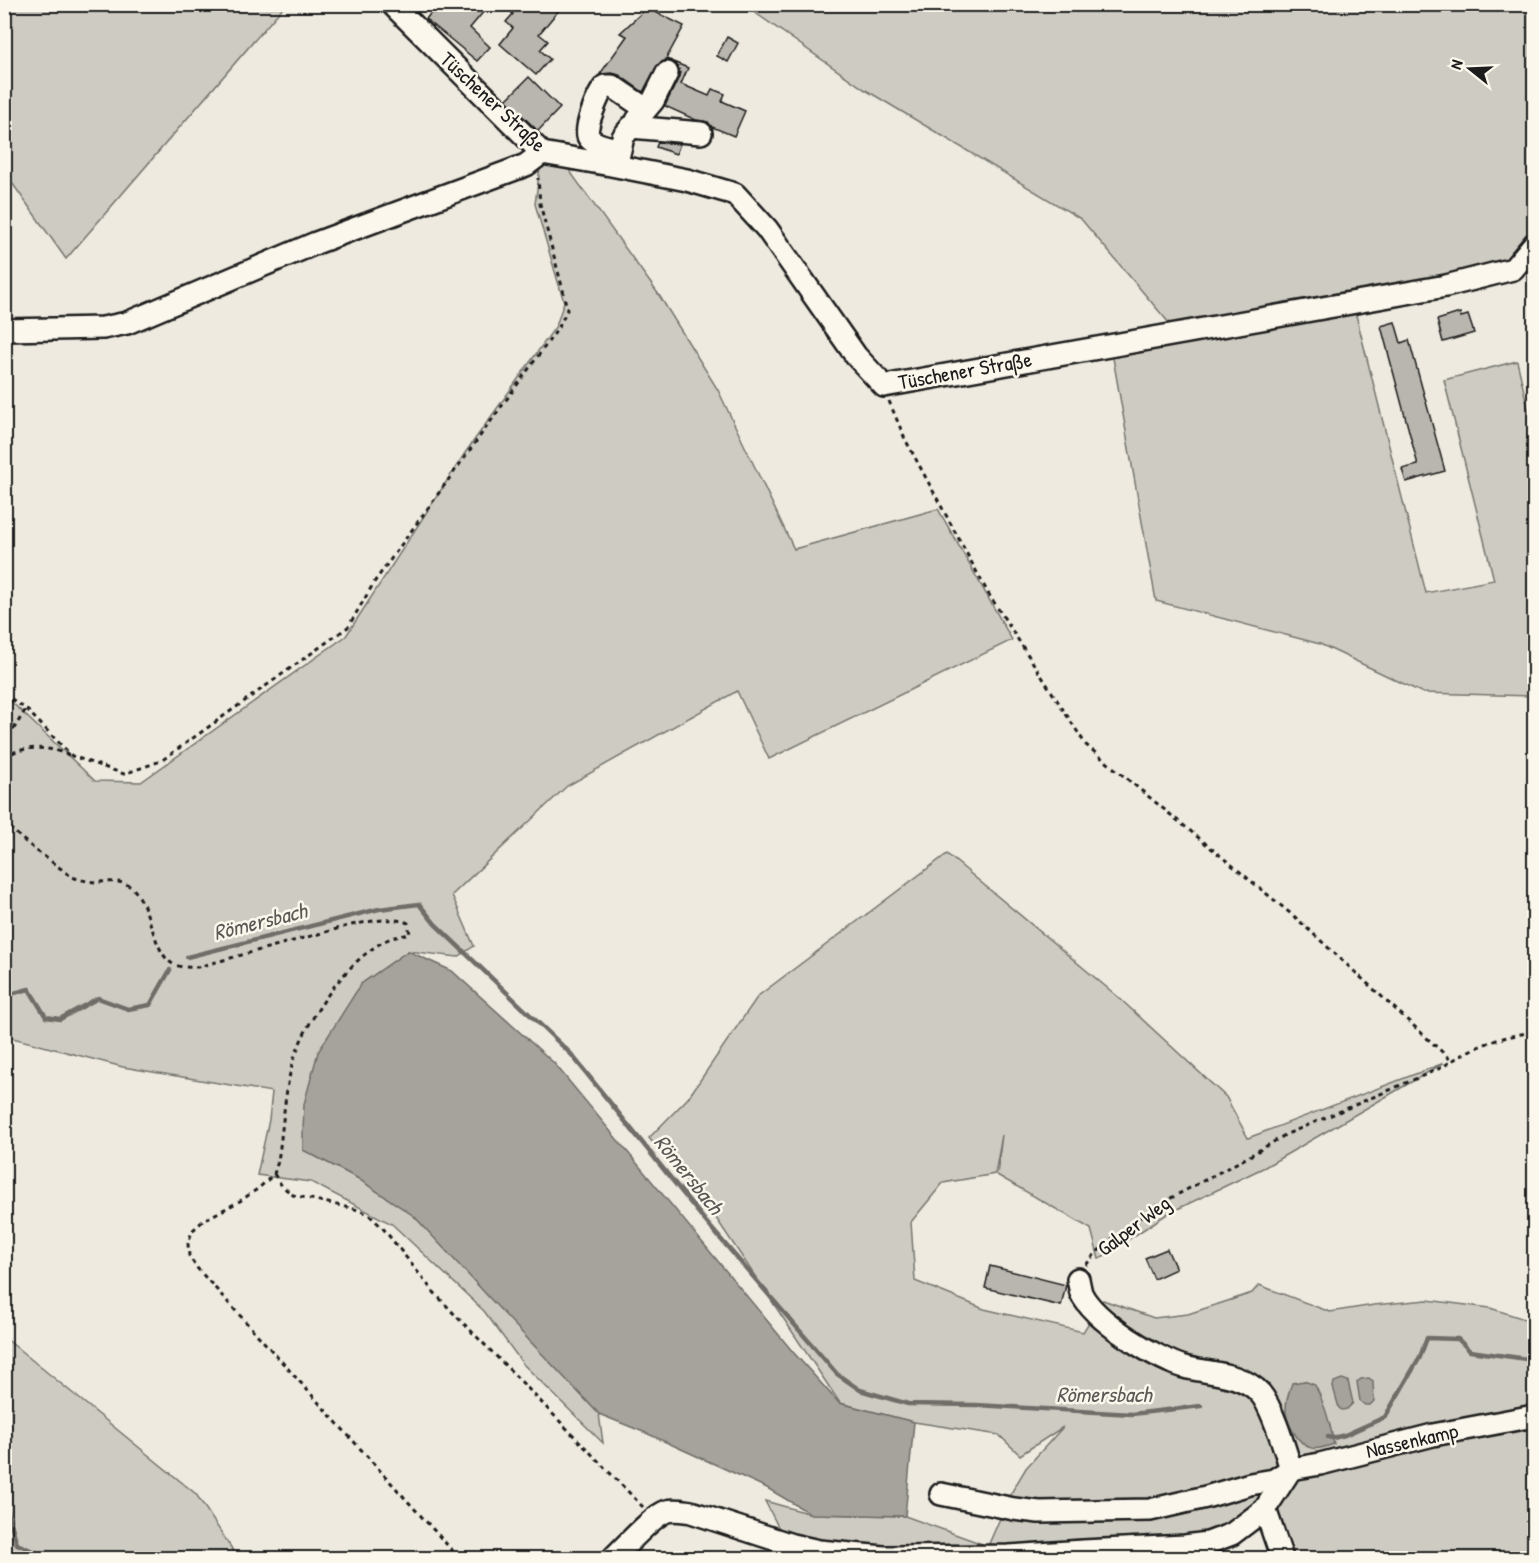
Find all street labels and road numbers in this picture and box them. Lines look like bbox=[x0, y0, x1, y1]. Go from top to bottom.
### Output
street label: Tüschener Straße bbox=[434, 45, 553, 158]
street label: Tüschener Straße bbox=[896, 345, 1034, 397]
street label: Galper Weg bbox=[1091, 1188, 1176, 1263]
street label: Nassenkamp bbox=[1363, 1416, 1461, 1465]

